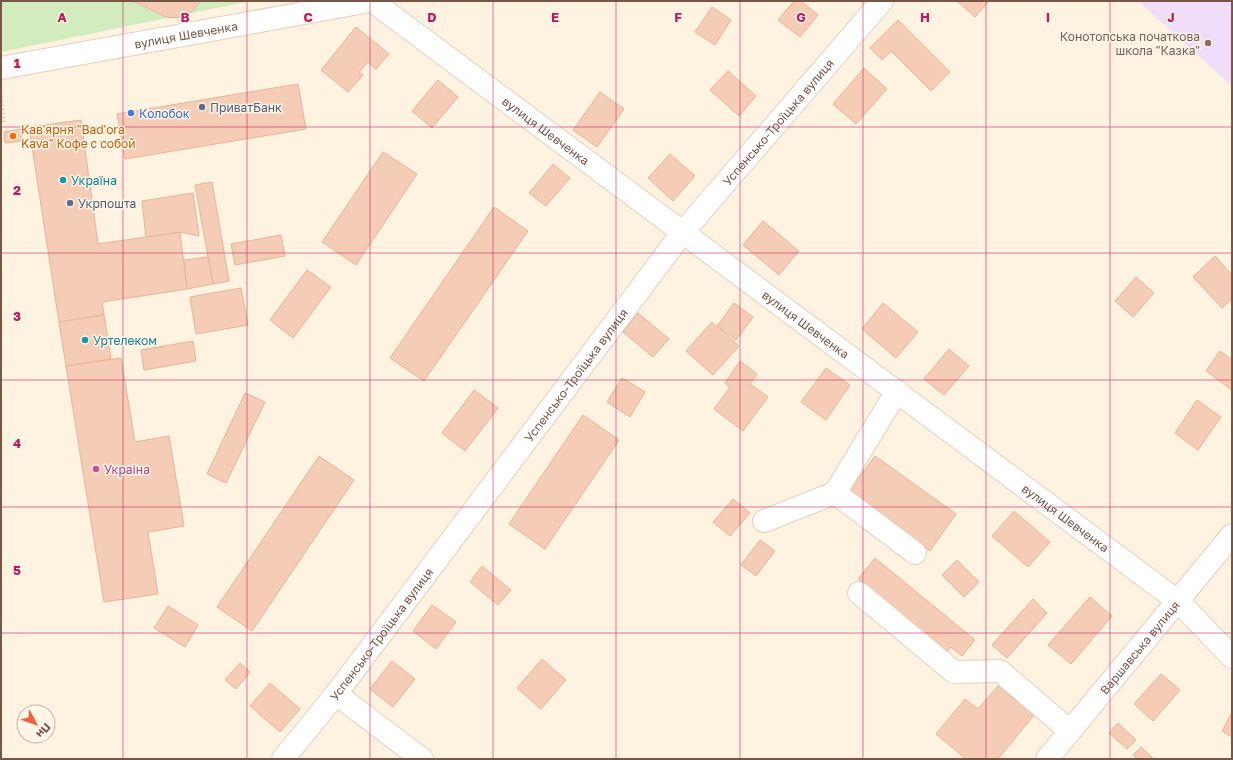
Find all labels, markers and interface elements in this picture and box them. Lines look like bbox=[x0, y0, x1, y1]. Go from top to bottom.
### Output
text: A bbox=[57, 9, 67, 25]
text: B bbox=[180, 9, 190, 25]
text: C bbox=[303, 9, 313, 25]
text: D bbox=[427, 9, 437, 25]
text: E bbox=[551, 9, 559, 25]
text: F bbox=[674, 9, 682, 25]
text: G bbox=[796, 9, 806, 25]
text: H bbox=[920, 9, 930, 25]
text: I bbox=[1046, 9, 1050, 25]
text: J bbox=[1167, 9, 1175, 25]
street label: вулиця Шевченка bbox=[133, 18, 239, 51]
place label: Конотопська початкова школа "Казка" bbox=[1060, 29, 1200, 58]
marker: Конотопська початкова школа "Казка" bbox=[1203, 38, 1213, 48]
text: 1 bbox=[14, 55, 21, 71]
street label: Успенсько-Троїцька вулиця bbox=[719, 55, 837, 188]
street label: вулиця Шевченка bbox=[500, 93, 593, 168]
place label: ПриватБанк bbox=[210, 100, 282, 115]
marker: ПриватБанк bbox=[197, 102, 207, 112]
place label: Колобок bbox=[139, 106, 190, 121]
marker: Колобок bbox=[126, 108, 136, 118]
place label: Кав'ярня "Bad'ora Kava" Кофе с собой bbox=[21, 122, 136, 151]
marker: Кав'ярня "Bad'ora Kava" Кофе с собой bbox=[8, 131, 18, 141]
place label: Україна bbox=[71, 173, 117, 188]
marker: Україна bbox=[58, 175, 68, 185]
text: 2 bbox=[13, 182, 21, 198]
place label: Укрпошта bbox=[78, 196, 136, 211]
marker: Укрпошта bbox=[65, 198, 75, 208]
street label: вулиця Шевченка bbox=[759, 287, 852, 361]
street label: Успенсько-Троїцька вулиця bbox=[521, 305, 631, 444]
text: 3 bbox=[13, 308, 21, 324]
place label: Уртелеком bbox=[93, 333, 157, 348]
marker: Уртелеком bbox=[80, 335, 90, 345]
text: 4 bbox=[13, 435, 21, 451]
place label: Украіна bbox=[104, 462, 150, 477]
marker: Украіна bbox=[91, 464, 101, 474]
street label: вулиця Шевченка bbox=[1019, 480, 1112, 555]
text: 5 bbox=[13, 562, 21, 578]
street label: Успенсько-Троїцька вулиця bbox=[326, 564, 436, 704]
street label: Варшавська вулиця bbox=[1096, 597, 1182, 697]
north arrow bbox=[16, 704, 56, 744]
text: Пн bbox=[34, 721, 54, 741]

